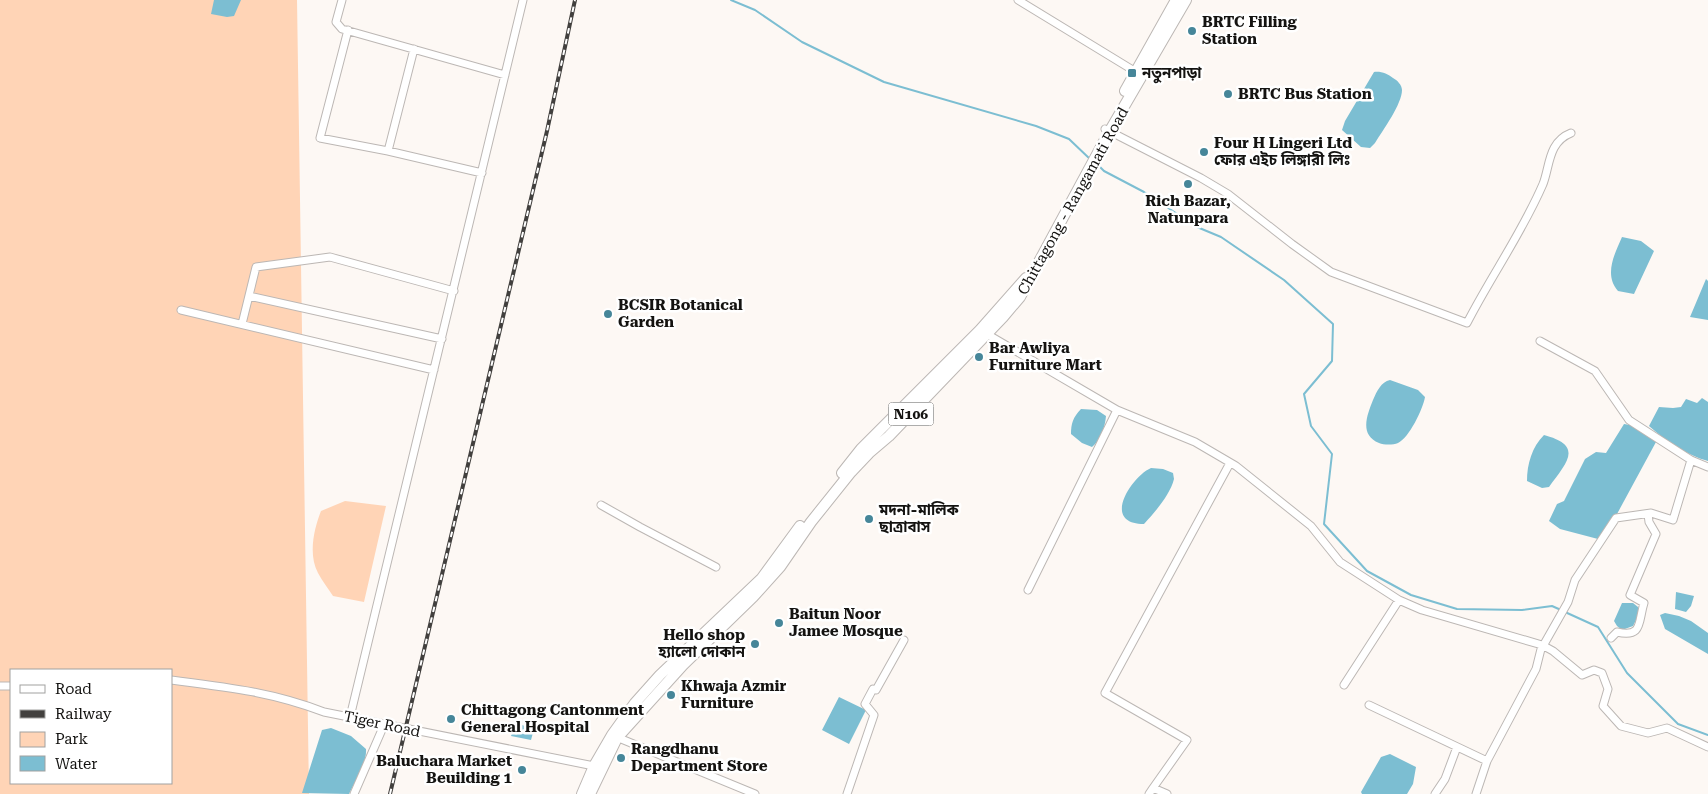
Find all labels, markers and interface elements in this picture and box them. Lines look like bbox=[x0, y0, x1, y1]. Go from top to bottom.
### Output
place label: BRTC Filling Station bbox=[1202, 13, 1298, 48]
marker: BRTC Filling Station bbox=[1186, 25, 1198, 37]
place label: নতুনপাড়া bbox=[1141, 64, 1202, 84]
marker: নতুনপাড়া bbox=[1126, 67, 1138, 79]
place label: BRTC Bus Station bbox=[1238, 85, 1372, 103]
marker: BRTC Bus Station bbox=[1222, 88, 1234, 100]
street label: Chittagong - Rangamati Road bbox=[1014, 104, 1132, 298]
place label: Four H Lingeri Ltd ফোর এইচ লিঙ্গারী লিঃ bbox=[1214, 134, 1352, 169]
marker: Four H Lingeri Ltd ফোর এইচ লিঙ্গারী লিঃ bbox=[1198, 146, 1210, 158]
marker: Rich Bazar, Natunpara bbox=[1182, 178, 1194, 190]
place label: Rich Bazar, Natunpara bbox=[1145, 192, 1231, 227]
place label: BCSIR Botanical Garden bbox=[618, 296, 743, 331]
marker: BCSIR Botanical Garden bbox=[602, 308, 614, 320]
place label: Bar Awliya Furniture Mart bbox=[989, 339, 1102, 374]
marker: Bar Awliya Furniture Mart bbox=[973, 351, 985, 363]
road number: N106 bbox=[888, 402, 934, 426]
place label: মদনা-মালিক ছাত্রাবাস bbox=[878, 501, 960, 536]
marker: মদনা-মালিক ছাত্রাবাস bbox=[863, 513, 875, 525]
place label: Baitun Noor Jamee Mosque bbox=[789, 605, 903, 640]
marker: Baitun Noor Jamee Mosque bbox=[773, 617, 785, 629]
place label: Hello shop হ্যালো দোকান bbox=[657, 626, 746, 661]
marker: Hello shop হ্যালো দোকান bbox=[749, 638, 761, 650]
legend bbox=[10, 669, 172, 784]
place label: Khwaja Azmir Furniture bbox=[681, 677, 786, 712]
text: Road bbox=[55, 680, 92, 698]
marker: Khwaja Azmir Furniture bbox=[665, 689, 677, 701]
place label: Chittagong Cantonment General Hospital bbox=[461, 701, 644, 736]
text: Railway bbox=[55, 705, 112, 723]
street label: Tiger Road bbox=[342, 707, 422, 741]
marker: Chittagong Cantonment General Hospital bbox=[445, 713, 457, 725]
text: Park bbox=[55, 730, 89, 748]
place label: Rangdhanu Department Store bbox=[631, 740, 768, 775]
place label: Baluchara Market Beuilding 1 bbox=[376, 752, 513, 787]
marker: Rangdhanu Department Store bbox=[615, 752, 627, 764]
text: Water bbox=[55, 755, 97, 773]
marker: Baluchara Market Beuilding 1 bbox=[516, 764, 528, 776]

